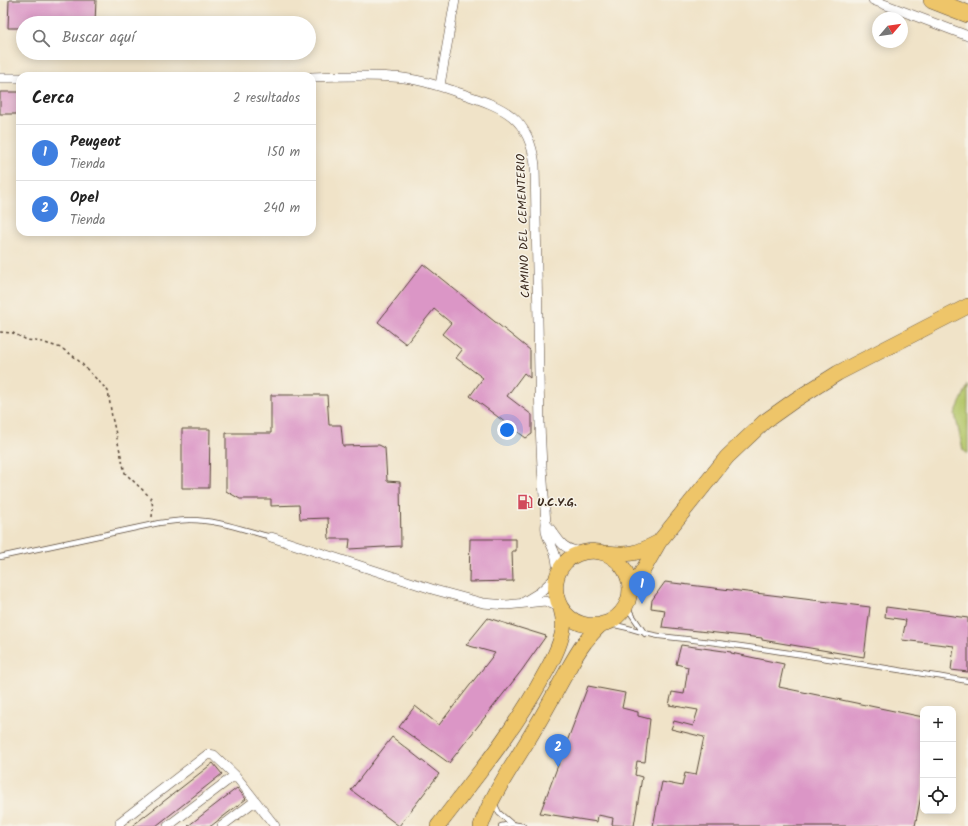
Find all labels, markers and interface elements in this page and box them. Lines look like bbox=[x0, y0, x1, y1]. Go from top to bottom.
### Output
north arrow bbox=[872, 12, 908, 48]
search box bbox=[16, 16, 316, 60]
text: Buscar aquí bbox=[62, 26, 135, 50]
icon: search bbox=[30, 27, 52, 49]
text: Cerca bbox=[32, 85, 74, 112]
text: 2 resultados bbox=[233, 88, 300, 109]
text: Peugeot bbox=[70, 130, 121, 154]
text: 1 bbox=[43, 142, 47, 163]
text: 150 m bbox=[267, 142, 300, 163]
street label: CAMINO DEL CEMENTERIO bbox=[511, 153, 536, 298]
text: Tienda bbox=[70, 154, 105, 175]
text: Opel bbox=[70, 186, 99, 210]
text: 2 bbox=[41, 198, 49, 219]
text: 240 m bbox=[263, 198, 300, 219]
text: Tienda bbox=[70, 210, 105, 231]
your location bbox=[497, 420, 517, 440]
fuel station icon: U.C.Y.G. bbox=[516, 493, 534, 511]
place label: U.C.Y.G. bbox=[537, 493, 577, 512]
pin: 1 bbox=[629, 571, 655, 604]
map controls bbox=[920, 706, 956, 814]
button: + bbox=[920, 706, 956, 742]
pin: 2 bbox=[545, 734, 571, 767]
button: − bbox=[920, 742, 956, 778]
button: locate bbox=[920, 778, 956, 814]

